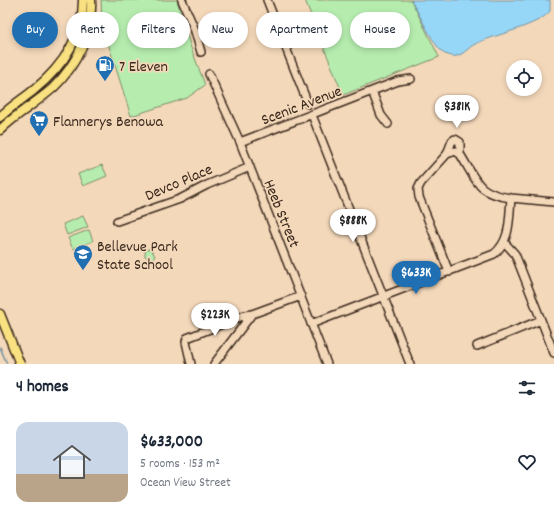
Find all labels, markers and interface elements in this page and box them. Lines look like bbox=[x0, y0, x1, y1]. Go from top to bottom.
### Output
chip: Buy bbox=[12, 12, 58, 48]
chip: Rent bbox=[66, 12, 119, 48]
chip: Filters bbox=[127, 12, 190, 48]
chip: New bbox=[198, 12, 248, 48]
chip: Apartment bbox=[256, 12, 342, 48]
chip: House bbox=[350, 12, 410, 48]
fuel station icon: 7 Eleven bbox=[94, 54, 116, 82]
place label: 7 Eleven bbox=[119, 56, 168, 79]
map controls bbox=[506, 60, 542, 96]
button: locate bbox=[506, 60, 542, 96]
street label: Scenic Avenue bbox=[258, 80, 346, 132]
pin: $381K bbox=[429, 95, 485, 129]
text: $381K bbox=[444, 98, 470, 117]
supermarket icon: Flannerys Benowa bbox=[28, 109, 50, 137]
place label: Flannerys Benowa bbox=[53, 111, 164, 134]
street label: Devco Place bbox=[142, 159, 216, 208]
street label: Heeb Street bbox=[257, 176, 305, 252]
pin: $888K bbox=[325, 209, 381, 243]
text: $888K bbox=[339, 212, 367, 231]
place label: Bellevue Park State School bbox=[97, 236, 178, 277]
school or university icon: Bellevue Park State School bbox=[72, 243, 94, 271]
pin: $633K bbox=[388, 261, 444, 295]
text: $633K bbox=[401, 264, 431, 283]
pin: $223K bbox=[187, 303, 243, 337]
text: $223K bbox=[200, 306, 230, 325]
text: 4 homes bbox=[16, 376, 69, 400]
icon: filters bbox=[516, 377, 538, 399]
text: $633,000 bbox=[140, 431, 203, 455]
icon: home bbox=[48, 438, 96, 486]
icon: heart bbox=[516, 451, 538, 473]
text: 5 rooms · 153 m² bbox=[140, 455, 220, 474]
text: Ocean View Street bbox=[140, 474, 231, 493]

